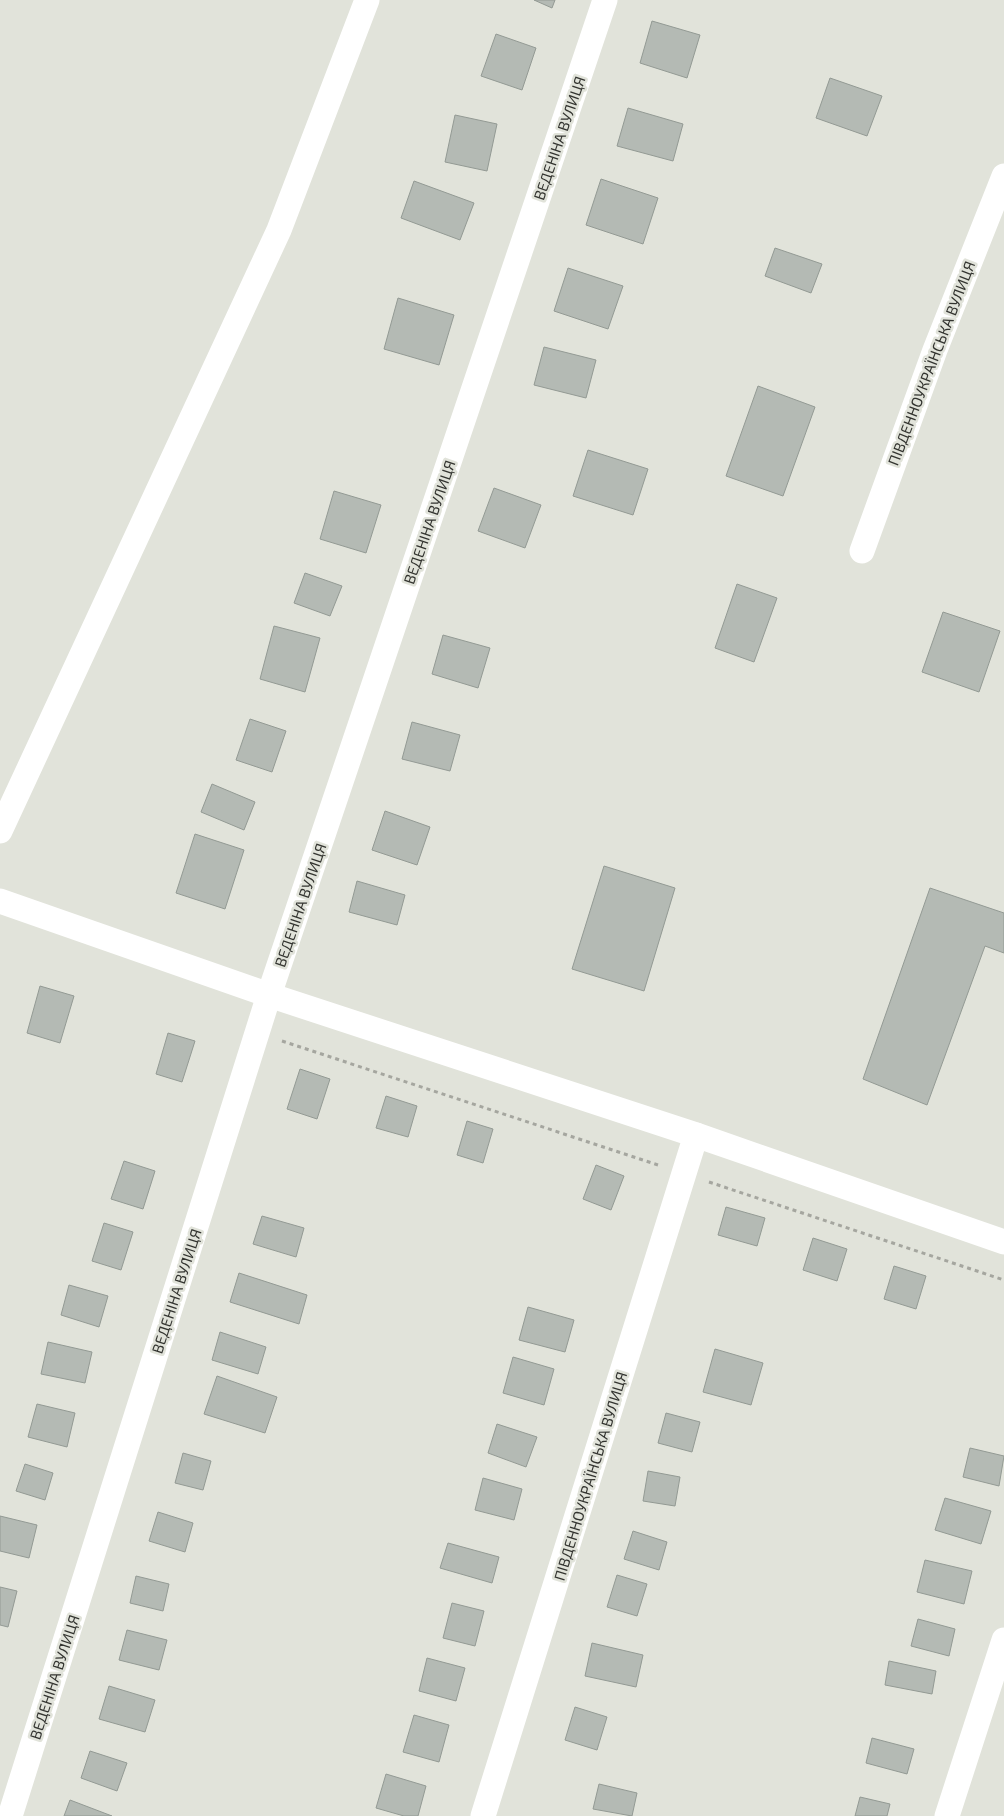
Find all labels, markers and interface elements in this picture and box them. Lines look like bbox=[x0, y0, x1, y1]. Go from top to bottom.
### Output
street label: ВЕДЕНІНА ВУЛИЦЯ bbox=[529, 74, 589, 202]
street label: ПІВДЕННОУКРАЇНСЬКА ВУЛИЦЯ bbox=[884, 258, 978, 468]
street label: ВЕДЕНІНА ВУЛИЦЯ bbox=[399, 458, 459, 586]
street label: ВЕДЕНІНА ВУЛИЦЯ bbox=[270, 841, 330, 969]
street label: ВЕДЕНІНА ВУЛИЦЯ bbox=[147, 1226, 205, 1356]
street label: ПІВДЕННОУКРАЇНСЬКА ВУЛИЦЯ bbox=[550, 1369, 630, 1583]
street label: ВЕДЕНІНА ВУЛИЦЯ bbox=[25, 1612, 83, 1742]

